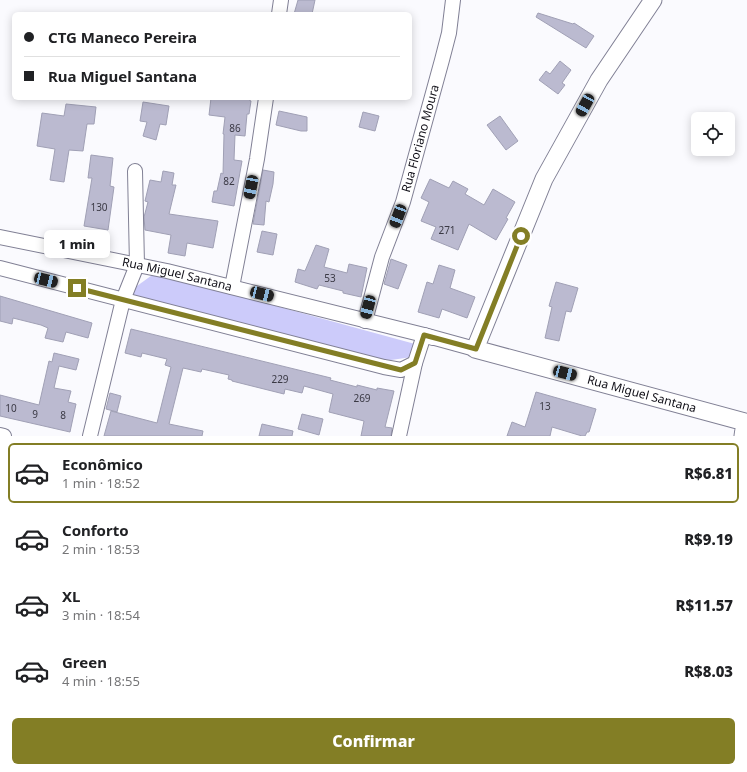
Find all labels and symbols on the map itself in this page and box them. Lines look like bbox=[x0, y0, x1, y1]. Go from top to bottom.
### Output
street label: Rua Floriano Moura bbox=[397, 83, 443, 194]
car bbox=[574, 92, 596, 118]
house number: 86 bbox=[229, 121, 241, 135]
house number: 82 bbox=[223, 174, 235, 188]
car bbox=[243, 174, 259, 200]
house number: 130 bbox=[90, 200, 108, 214]
car bbox=[388, 203, 408, 229]
house number: 271 bbox=[438, 223, 456, 237]
route start bbox=[512, 227, 530, 245]
callout: 1 min bbox=[44, 230, 110, 258]
street label: Rua Miguel Santana bbox=[121, 253, 234, 295]
car bbox=[33, 271, 59, 289]
house number: 53 bbox=[324, 271, 336, 285]
route end bbox=[68, 279, 86, 297]
car bbox=[249, 285, 275, 303]
car bbox=[359, 294, 377, 320]
car bbox=[552, 364, 578, 382]
street label: Rua Miguel Santana bbox=[585, 371, 698, 417]
house number: 229 bbox=[271, 372, 289, 386]
house number: 269 bbox=[353, 391, 371, 405]
house number: 13 bbox=[539, 399, 551, 413]
house number: 10 bbox=[5, 401, 17, 415]
house number: 9 bbox=[32, 407, 38, 421]
house number: 8 bbox=[60, 408, 66, 422]

